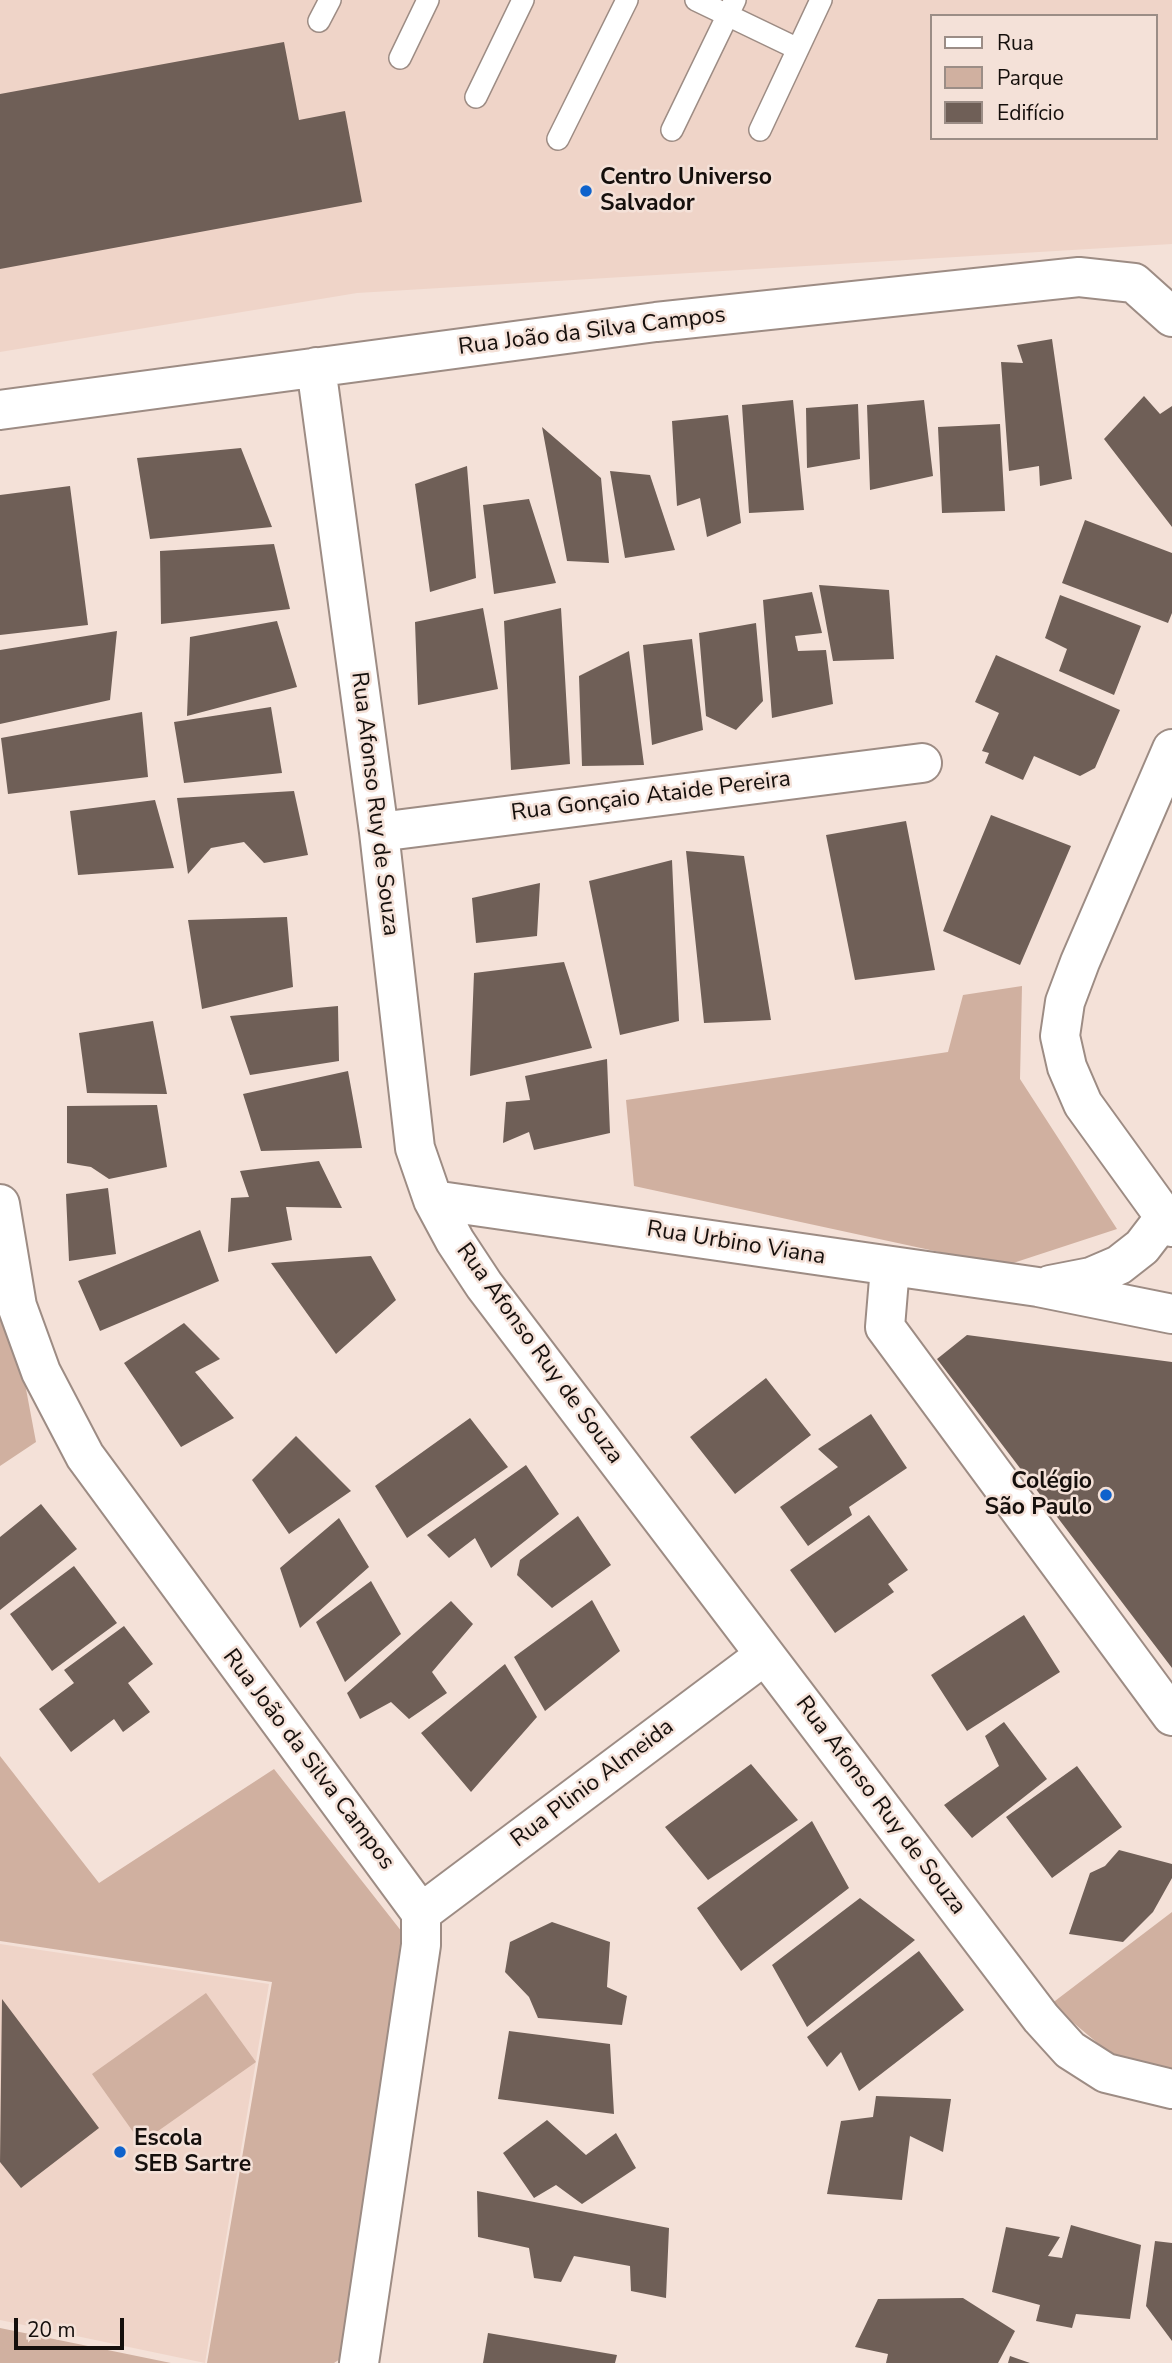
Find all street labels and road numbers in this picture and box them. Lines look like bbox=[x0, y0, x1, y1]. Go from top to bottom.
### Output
street label: Rua João da Silva Campos bbox=[457, 302, 727, 362]
street label: Rua Afonso Ruy de Souza bbox=[344, 670, 404, 938]
street label: Rua Gonçaio Ataide Pereira bbox=[510, 766, 792, 828]
street label: Rua Urbino Viana bbox=[645, 1216, 827, 1272]
street label: Rua Afonso Ruy de Souza bbox=[450, 1238, 628, 1470]
street label: Rua João da Silva Campos bbox=[216, 1644, 400, 1876]
street label: Rua Afonso Ruy de Souza bbox=[789, 1691, 971, 1921]
street label: Rua Plinio Almeida bbox=[506, 1714, 680, 1854]

